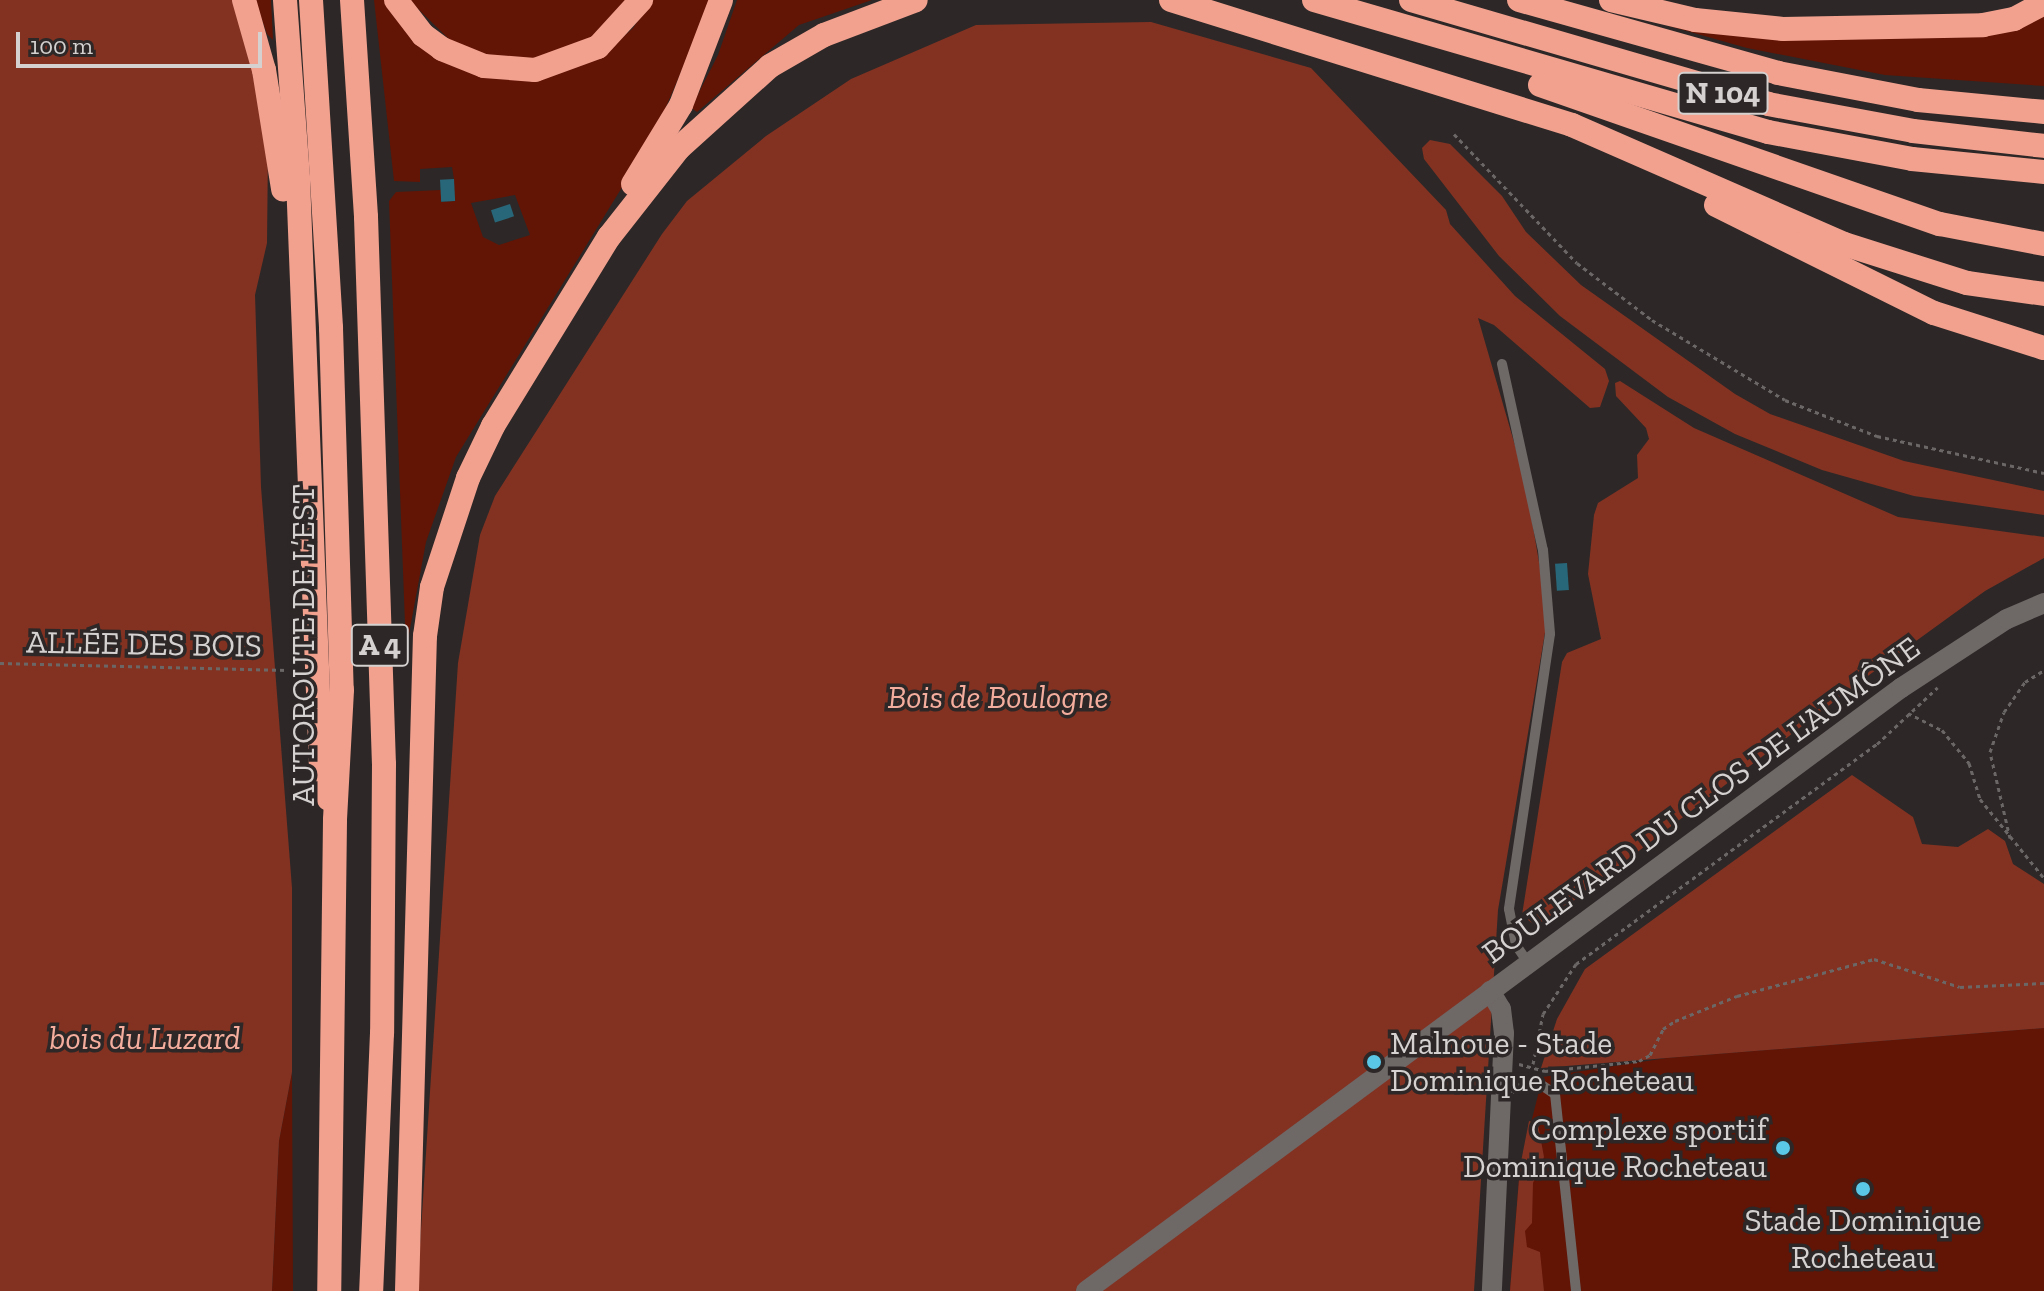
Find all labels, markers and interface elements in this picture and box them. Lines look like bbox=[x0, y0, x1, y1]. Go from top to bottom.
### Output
scale bar bbox=[20, 16, 266, 66]
text: 100 m bbox=[30, 31, 93, 60]
road number: N 104 bbox=[1677, 67, 1769, 119]
street label: AUTOROUTE DE L’EST bbox=[284, 484, 322, 806]
road number: A 4 bbox=[350, 619, 410, 671]
street label: ALLÉE DES BOIS bbox=[26, 623, 262, 665]
street label: BOULEVARD DU CLOS DE L'AUMÔNE bbox=[1475, 628, 1927, 972]
park label: Bois de Boulogne bbox=[887, 678, 1109, 716]
park label: bois du Luzard bbox=[49, 1019, 241, 1057]
place label: Malnoue - Stade Dominique Rocheteau bbox=[1390, 1025, 1694, 1100]
marker: Malnoue - Stade Dominique Rocheteau bbox=[1365, 1053, 1383, 1071]
place label: Complexe sportif Dominique Rocheteau bbox=[1463, 1111, 1767, 1186]
marker: Complexe sportif Dominique Rocheteau bbox=[1774, 1139, 1792, 1157]
marker: Stade Dominique Rocheteau bbox=[1854, 1180, 1872, 1198]
place label: Stade Dominique Rocheteau bbox=[1744, 1202, 1982, 1277]

